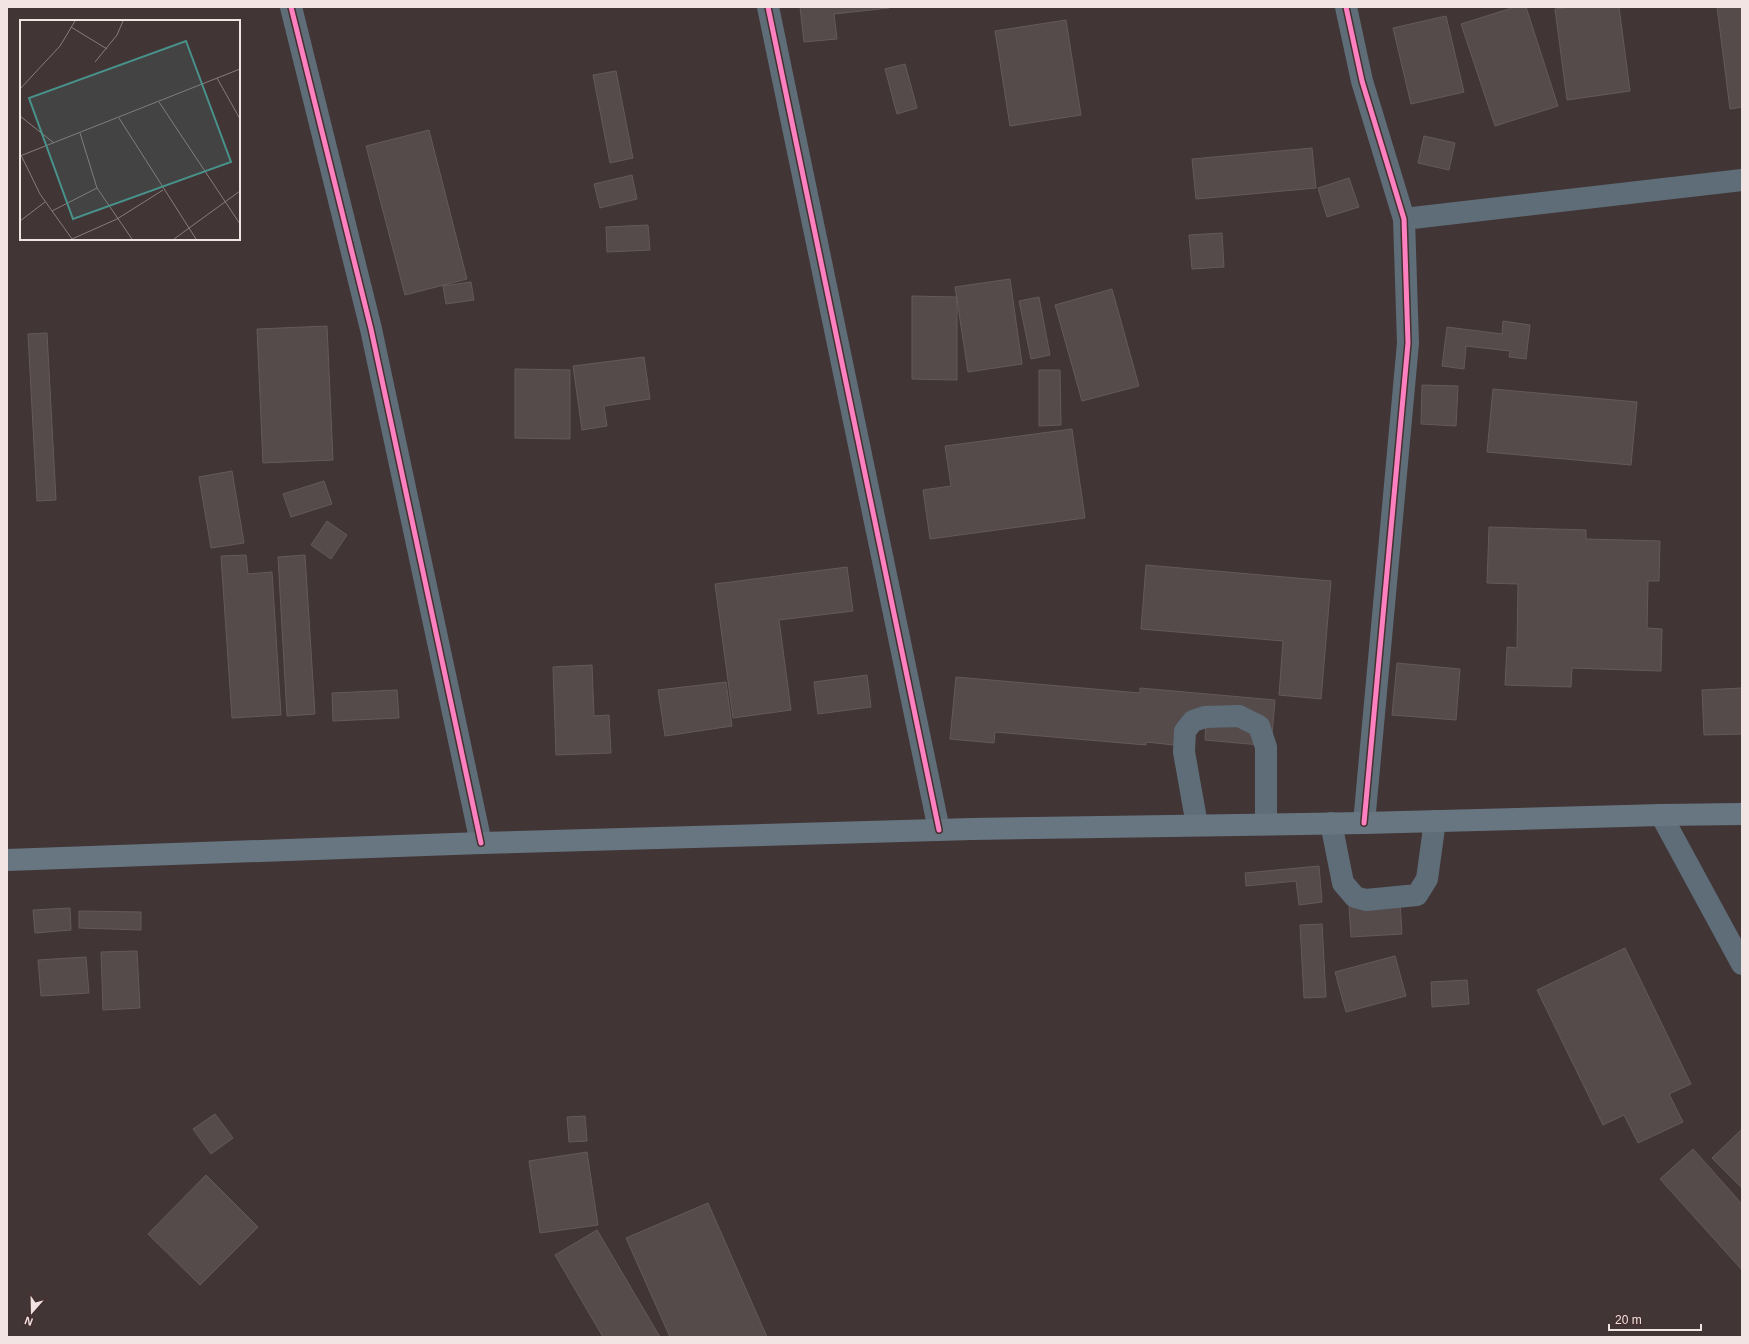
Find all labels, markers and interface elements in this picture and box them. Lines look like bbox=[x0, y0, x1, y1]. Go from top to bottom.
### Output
inset map bbox=[20, 20, 240, 240]
north arrow bbox=[12, 1292, 52, 1332]
scale bar bbox=[1609, 1306, 1701, 1332]
text: 20 m bbox=[1615, 1313, 1642, 1327]
text: N bbox=[23, 1314, 34, 1328]

